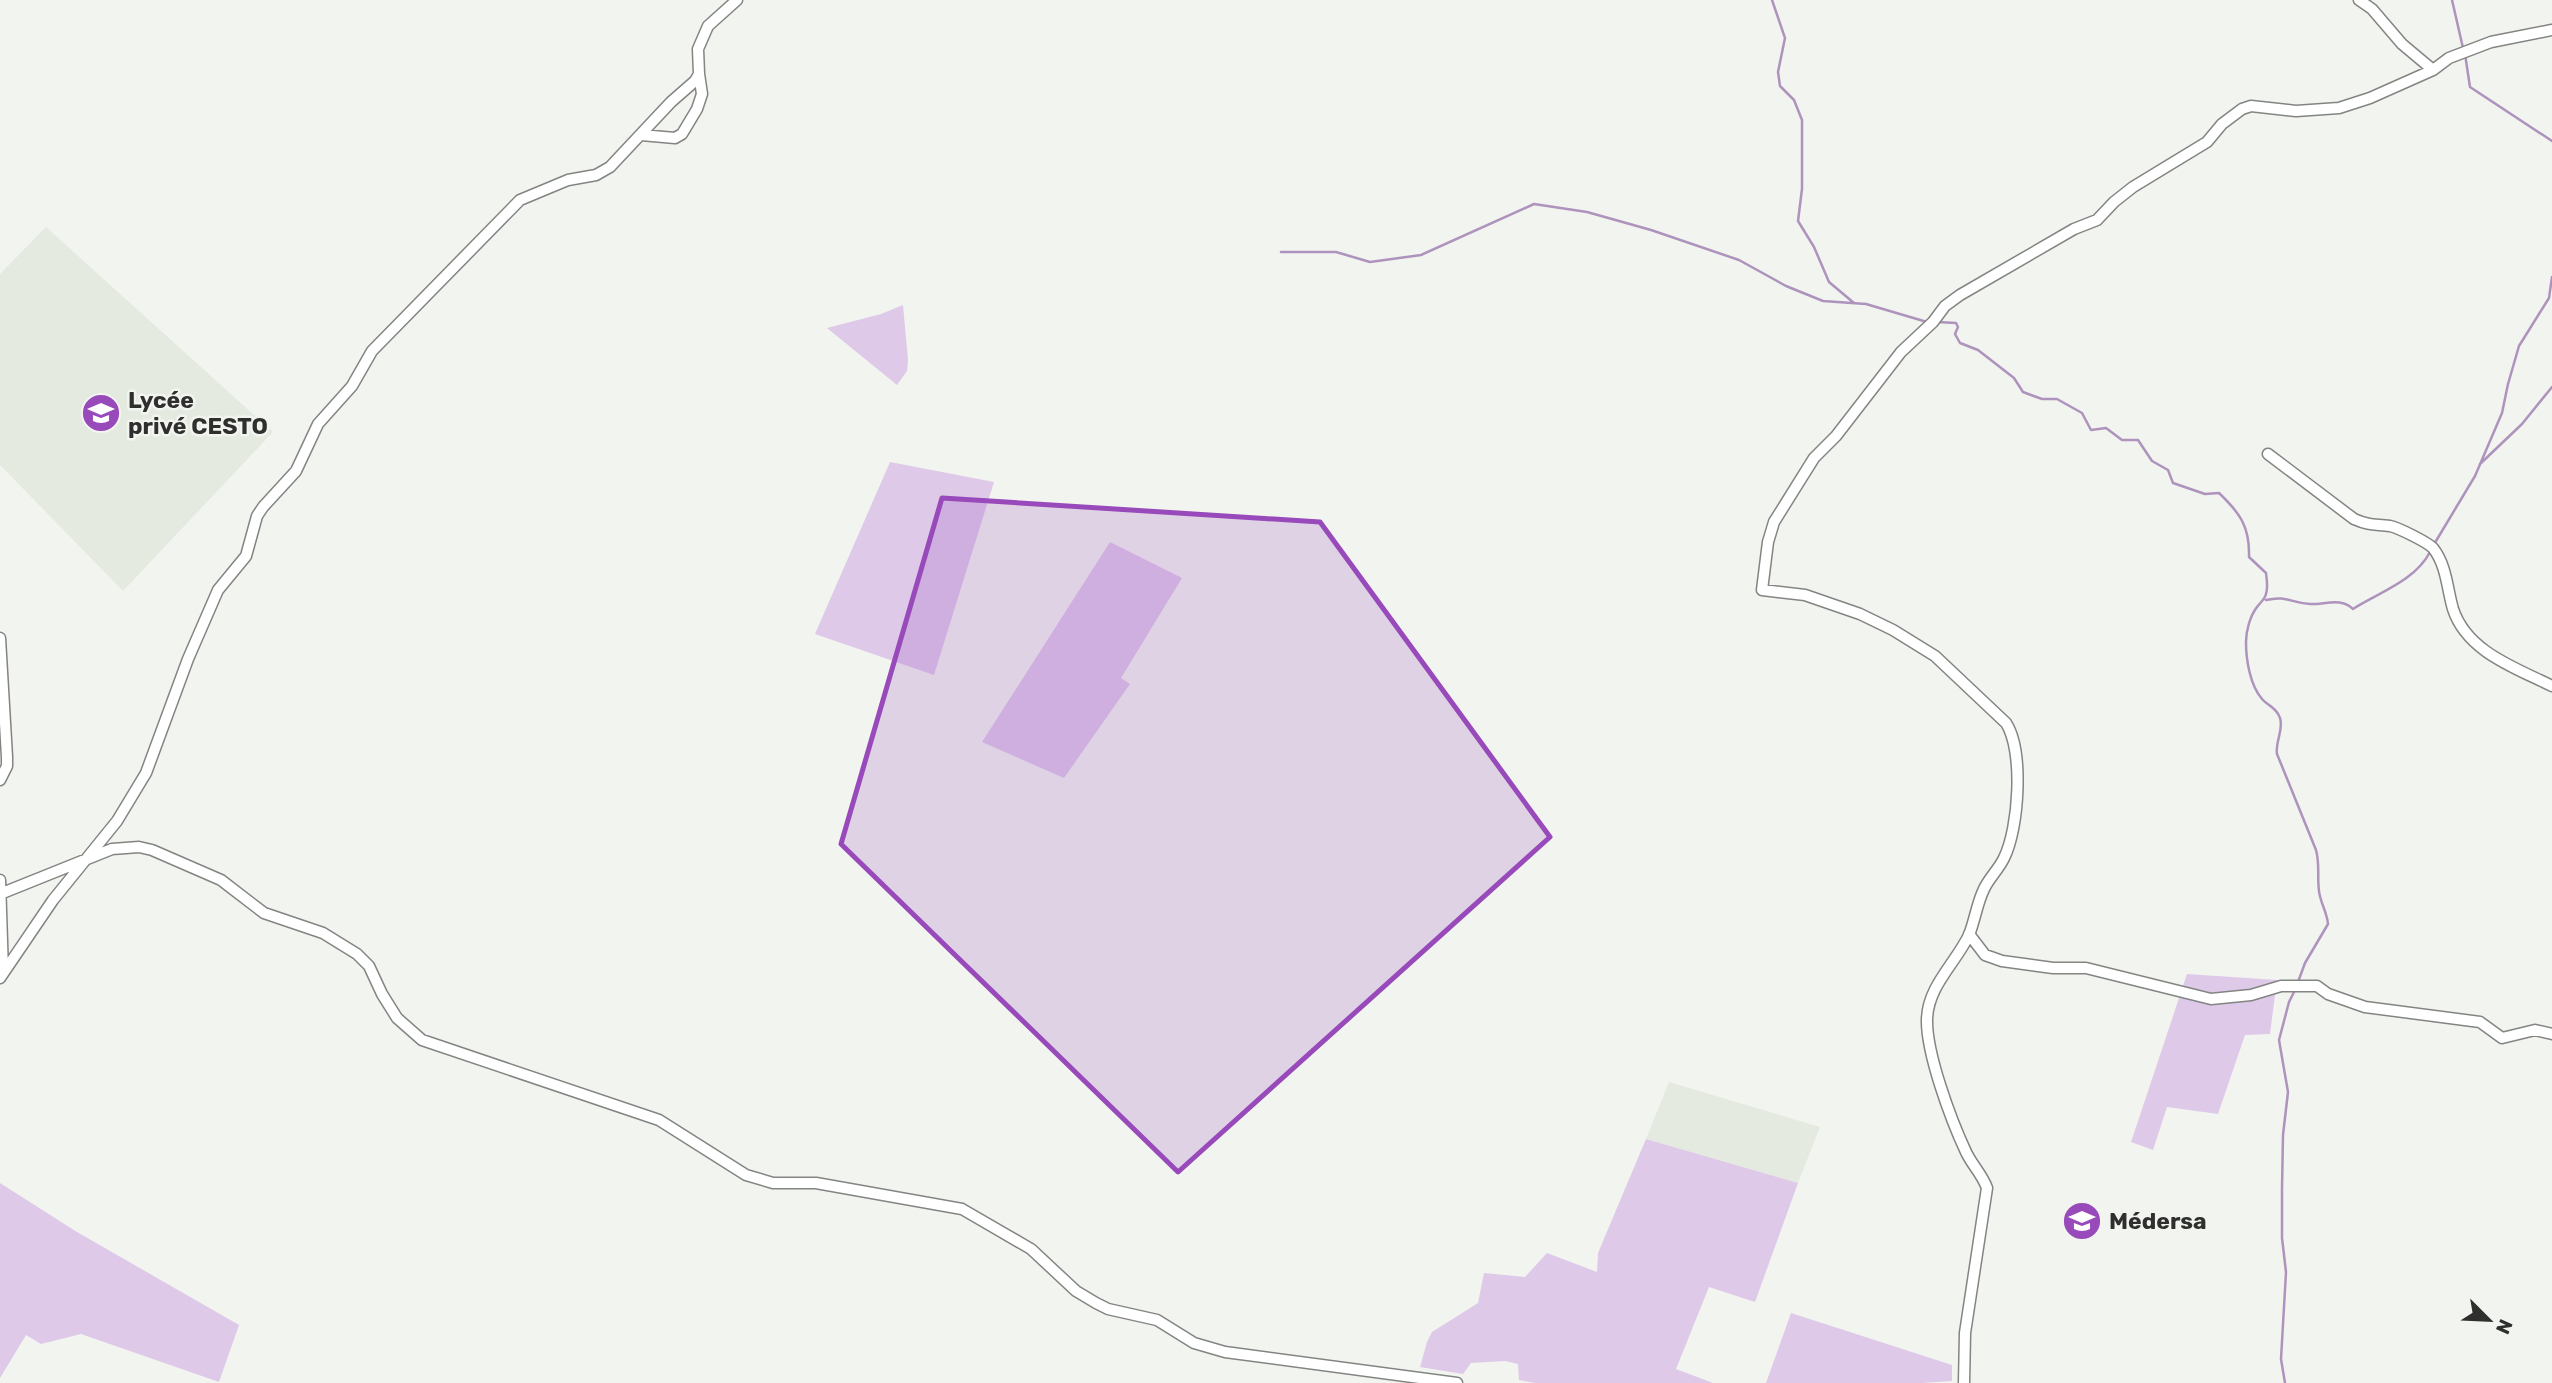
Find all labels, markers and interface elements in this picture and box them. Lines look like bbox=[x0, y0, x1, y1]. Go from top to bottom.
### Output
place label: Lycée privé CESTO bbox=[128, 386, 268, 440]
school or university icon: Lycée privé CESTO bbox=[80, 392, 122, 434]
school or university icon: Médersa bbox=[2061, 1200, 2103, 1242]
place label: Médersa bbox=[2109, 1207, 2207, 1235]
north arrow bbox=[2454, 1285, 2524, 1355]
text: N bbox=[2491, 1316, 2517, 1338]

